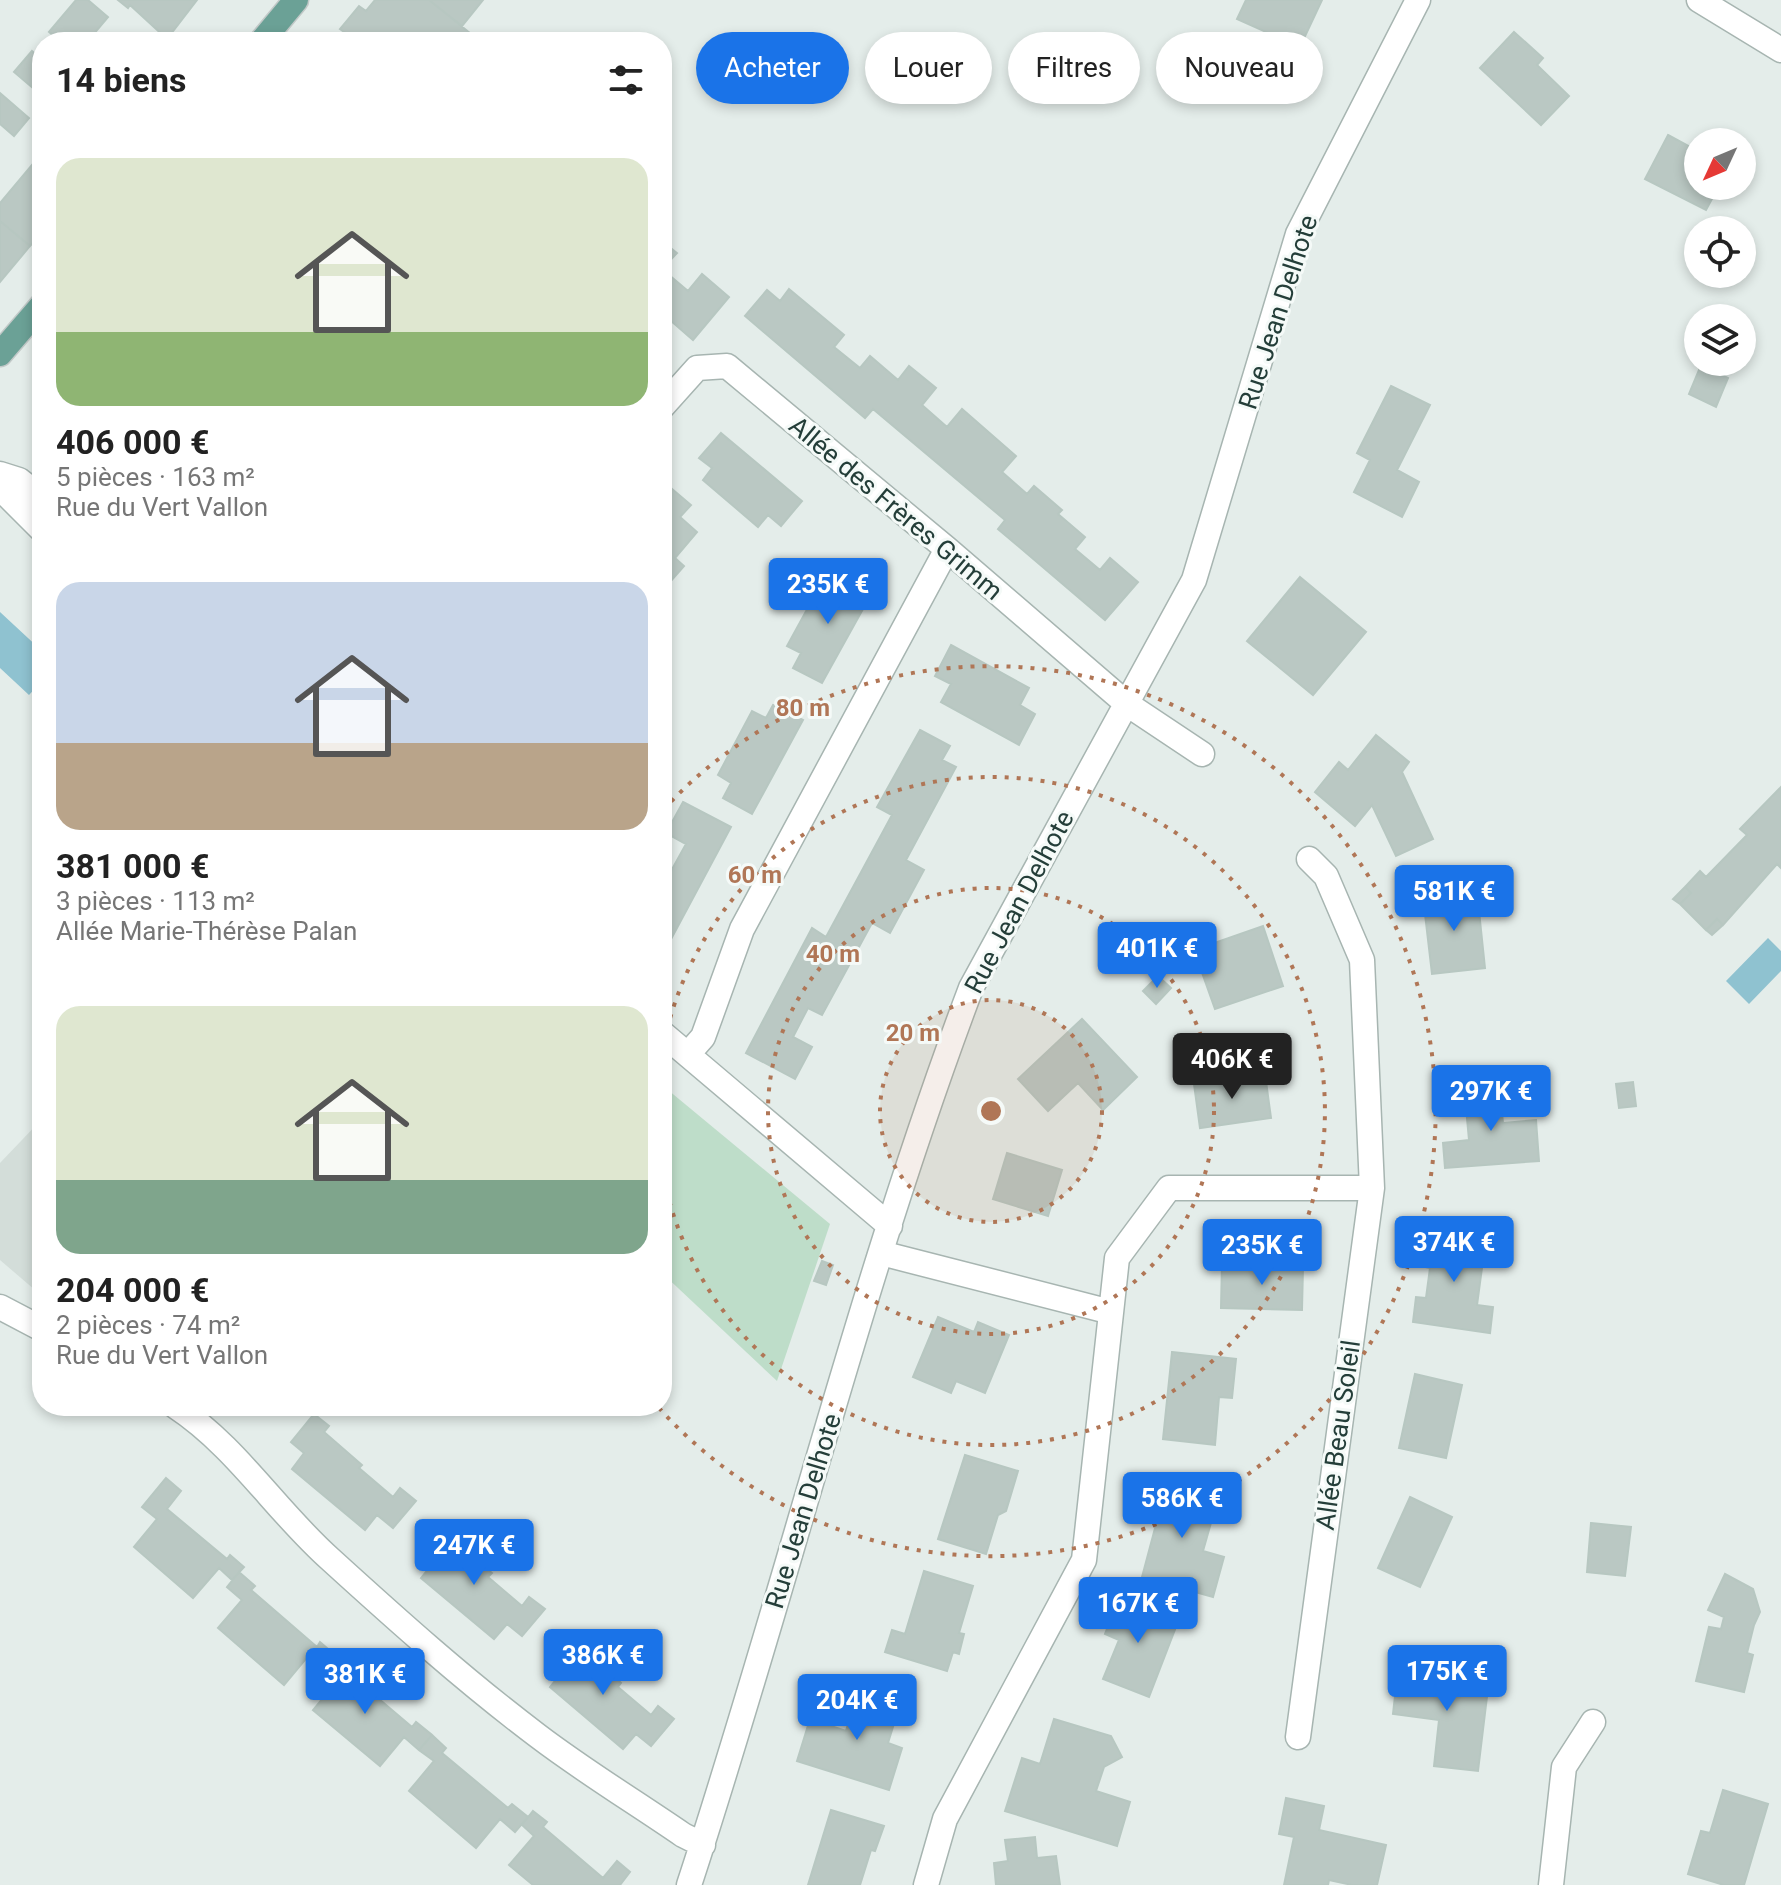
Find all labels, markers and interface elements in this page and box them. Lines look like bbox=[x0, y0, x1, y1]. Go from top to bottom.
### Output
chip: Acheter bbox=[696, 32, 849, 104]
chip: Louer bbox=[865, 32, 992, 104]
chip: Filtres bbox=[1008, 32, 1140, 104]
chip: Nouveau bbox=[1156, 32, 1323, 104]
icon: filters bbox=[604, 58, 648, 102]
text: 14 biens bbox=[56, 60, 186, 100]
north arrow bbox=[1684, 128, 1756, 200]
map controls bbox=[1684, 128, 1756, 376]
icon: home bbox=[280, 210, 424, 354]
street label: Rue Jean Delhote bbox=[1232, 211, 1324, 413]
button: locate bbox=[1684, 216, 1756, 288]
button: layers bbox=[1684, 304, 1756, 376]
street label: Allée des Frères Grimm bbox=[783, 410, 1009, 606]
text: 406 000 € bbox=[56, 422, 209, 462]
text: 5 pièces · 163 m² bbox=[56, 462, 255, 492]
text: Rue du Vert Vallon bbox=[56, 492, 268, 522]
pin: 235K € bbox=[763, 558, 893, 626]
text: 235K € bbox=[787, 569, 869, 599]
icon: home bbox=[280, 634, 424, 778]
text: 80 m bbox=[776, 694, 830, 722]
street label: Rue Jean Delhote bbox=[958, 806, 1080, 998]
text: 381 000 € bbox=[56, 846, 209, 886]
text: 60 m bbox=[728, 861, 782, 889]
pin: 581K € bbox=[1389, 865, 1519, 933]
text: 581K € bbox=[1413, 876, 1495, 906]
text: 3 pièces · 113 m² bbox=[56, 886, 255, 916]
text: Allée Marie-Thérèse Palan bbox=[56, 916, 357, 946]
pin: 401K € bbox=[1092, 922, 1222, 990]
text: 401K € bbox=[1116, 933, 1198, 963]
text: 40 m bbox=[806, 940, 860, 968]
text: 20 m bbox=[886, 1019, 940, 1047]
pin: 406K € bbox=[1167, 1033, 1297, 1101]
text: 406K € bbox=[1191, 1044, 1273, 1074]
icon: home bbox=[280, 1058, 424, 1202]
pin: 297K € bbox=[1426, 1065, 1556, 1133]
text: 297K € bbox=[1450, 1076, 1532, 1106]
centre of rings bbox=[977, 1097, 1005, 1125]
pin: 374K € bbox=[1389, 1216, 1519, 1284]
pin: 235K € bbox=[1197, 1219, 1327, 1287]
text: 374K € bbox=[1413, 1227, 1495, 1257]
text: 235K € bbox=[1221, 1230, 1303, 1260]
text: 204 000 € bbox=[56, 1270, 209, 1310]
text: 2 pièces · 74 m² bbox=[56, 1310, 240, 1340]
street label: Allée Beau Soleil bbox=[1310, 1338, 1366, 1532]
text: Rue du Vert Vallon bbox=[56, 1340, 268, 1370]
street label: Rue Jean Delhote bbox=[759, 1410, 847, 1612]
pin: 586K € bbox=[1117, 1472, 1247, 1540]
text: 586K € bbox=[1141, 1483, 1223, 1513]
pin: 247K € bbox=[409, 1519, 539, 1587]
text: 247K € bbox=[433, 1530, 515, 1560]
pin: 167K € bbox=[1073, 1577, 1203, 1645]
text: 167K € bbox=[1097, 1588, 1179, 1618]
pin: 386K € bbox=[538, 1629, 668, 1697]
text: 386K € bbox=[562, 1640, 644, 1670]
pin: 175K € bbox=[1382, 1645, 1512, 1713]
pin: 381K € bbox=[300, 1648, 430, 1716]
text: 175K € bbox=[1406, 1656, 1488, 1686]
text: 381K € bbox=[324, 1659, 406, 1689]
pin: 204K € bbox=[792, 1674, 922, 1742]
text: 204K € bbox=[816, 1685, 898, 1715]

